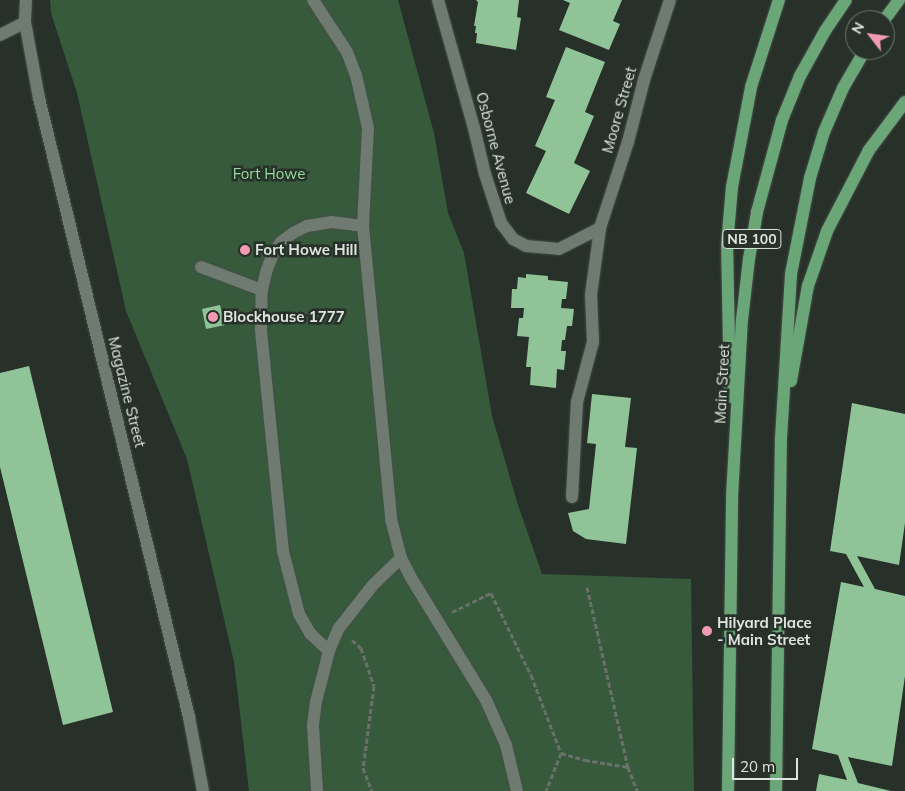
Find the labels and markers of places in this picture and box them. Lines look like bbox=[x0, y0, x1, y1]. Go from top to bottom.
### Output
place label: Fort Howe Hill bbox=[255, 241, 357, 259]
marker: Fort Howe Hill bbox=[239, 244, 251, 256]
place label: Blockhouse 1777 bbox=[223, 308, 345, 326]
marker: Blockhouse 1777 bbox=[207, 311, 219, 323]
place label: Hilyard Place - Main Street bbox=[717, 613, 812, 648]
marker: Hilyard Place - Main Street bbox=[701, 625, 713, 637]

